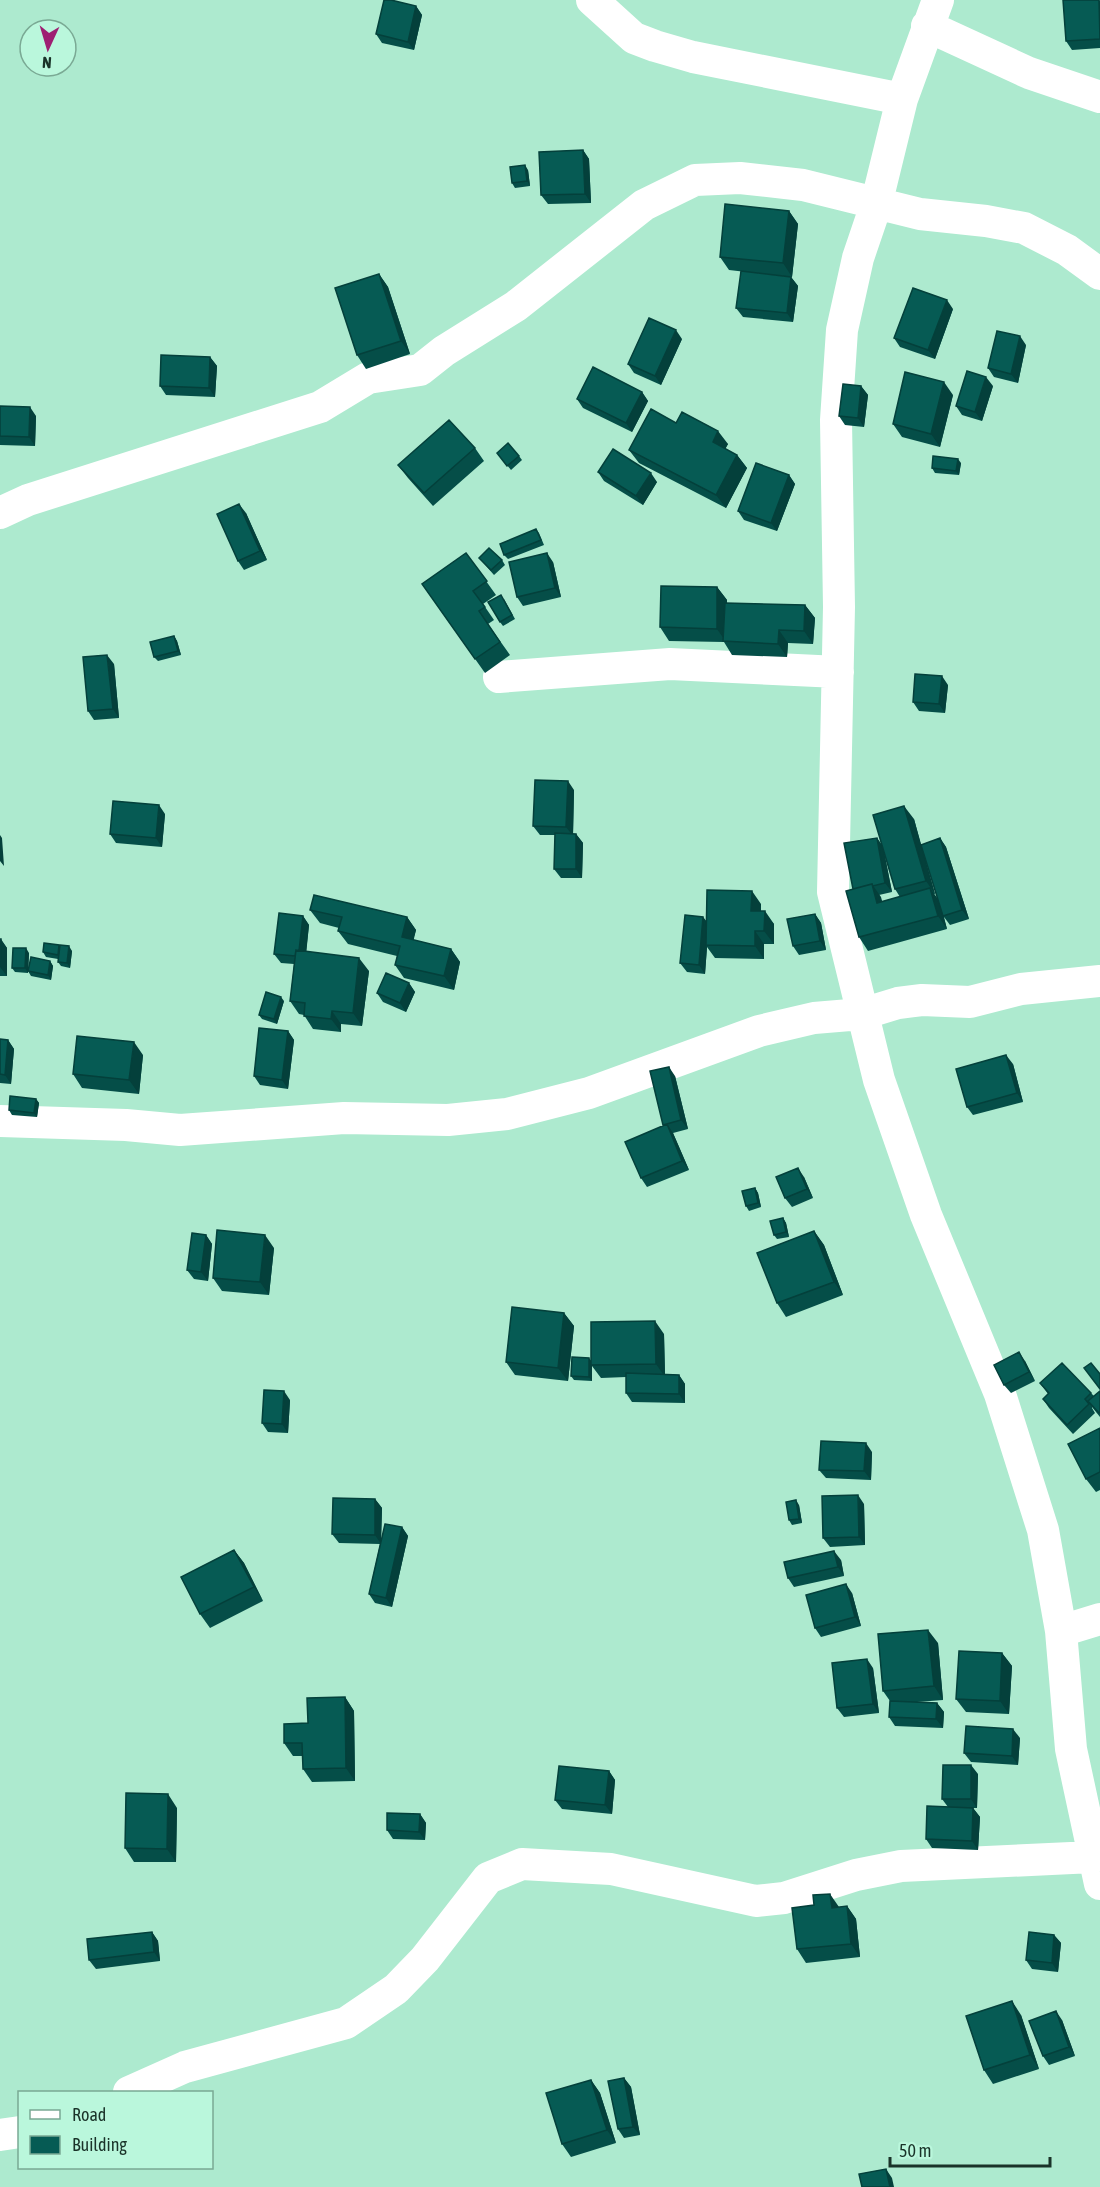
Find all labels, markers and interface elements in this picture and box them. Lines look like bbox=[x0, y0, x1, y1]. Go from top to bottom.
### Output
north arrow bbox=[18, 18, 78, 78]
text: N bbox=[42, 54, 52, 72]
legend bbox=[18, 2091, 213, 2169]
text: Road bbox=[72, 2104, 106, 2125]
scale bar bbox=[890, 2130, 1050, 2168]
text: Building bbox=[72, 2134, 127, 2155]
text: 50 m bbox=[899, 2140, 931, 2161]

